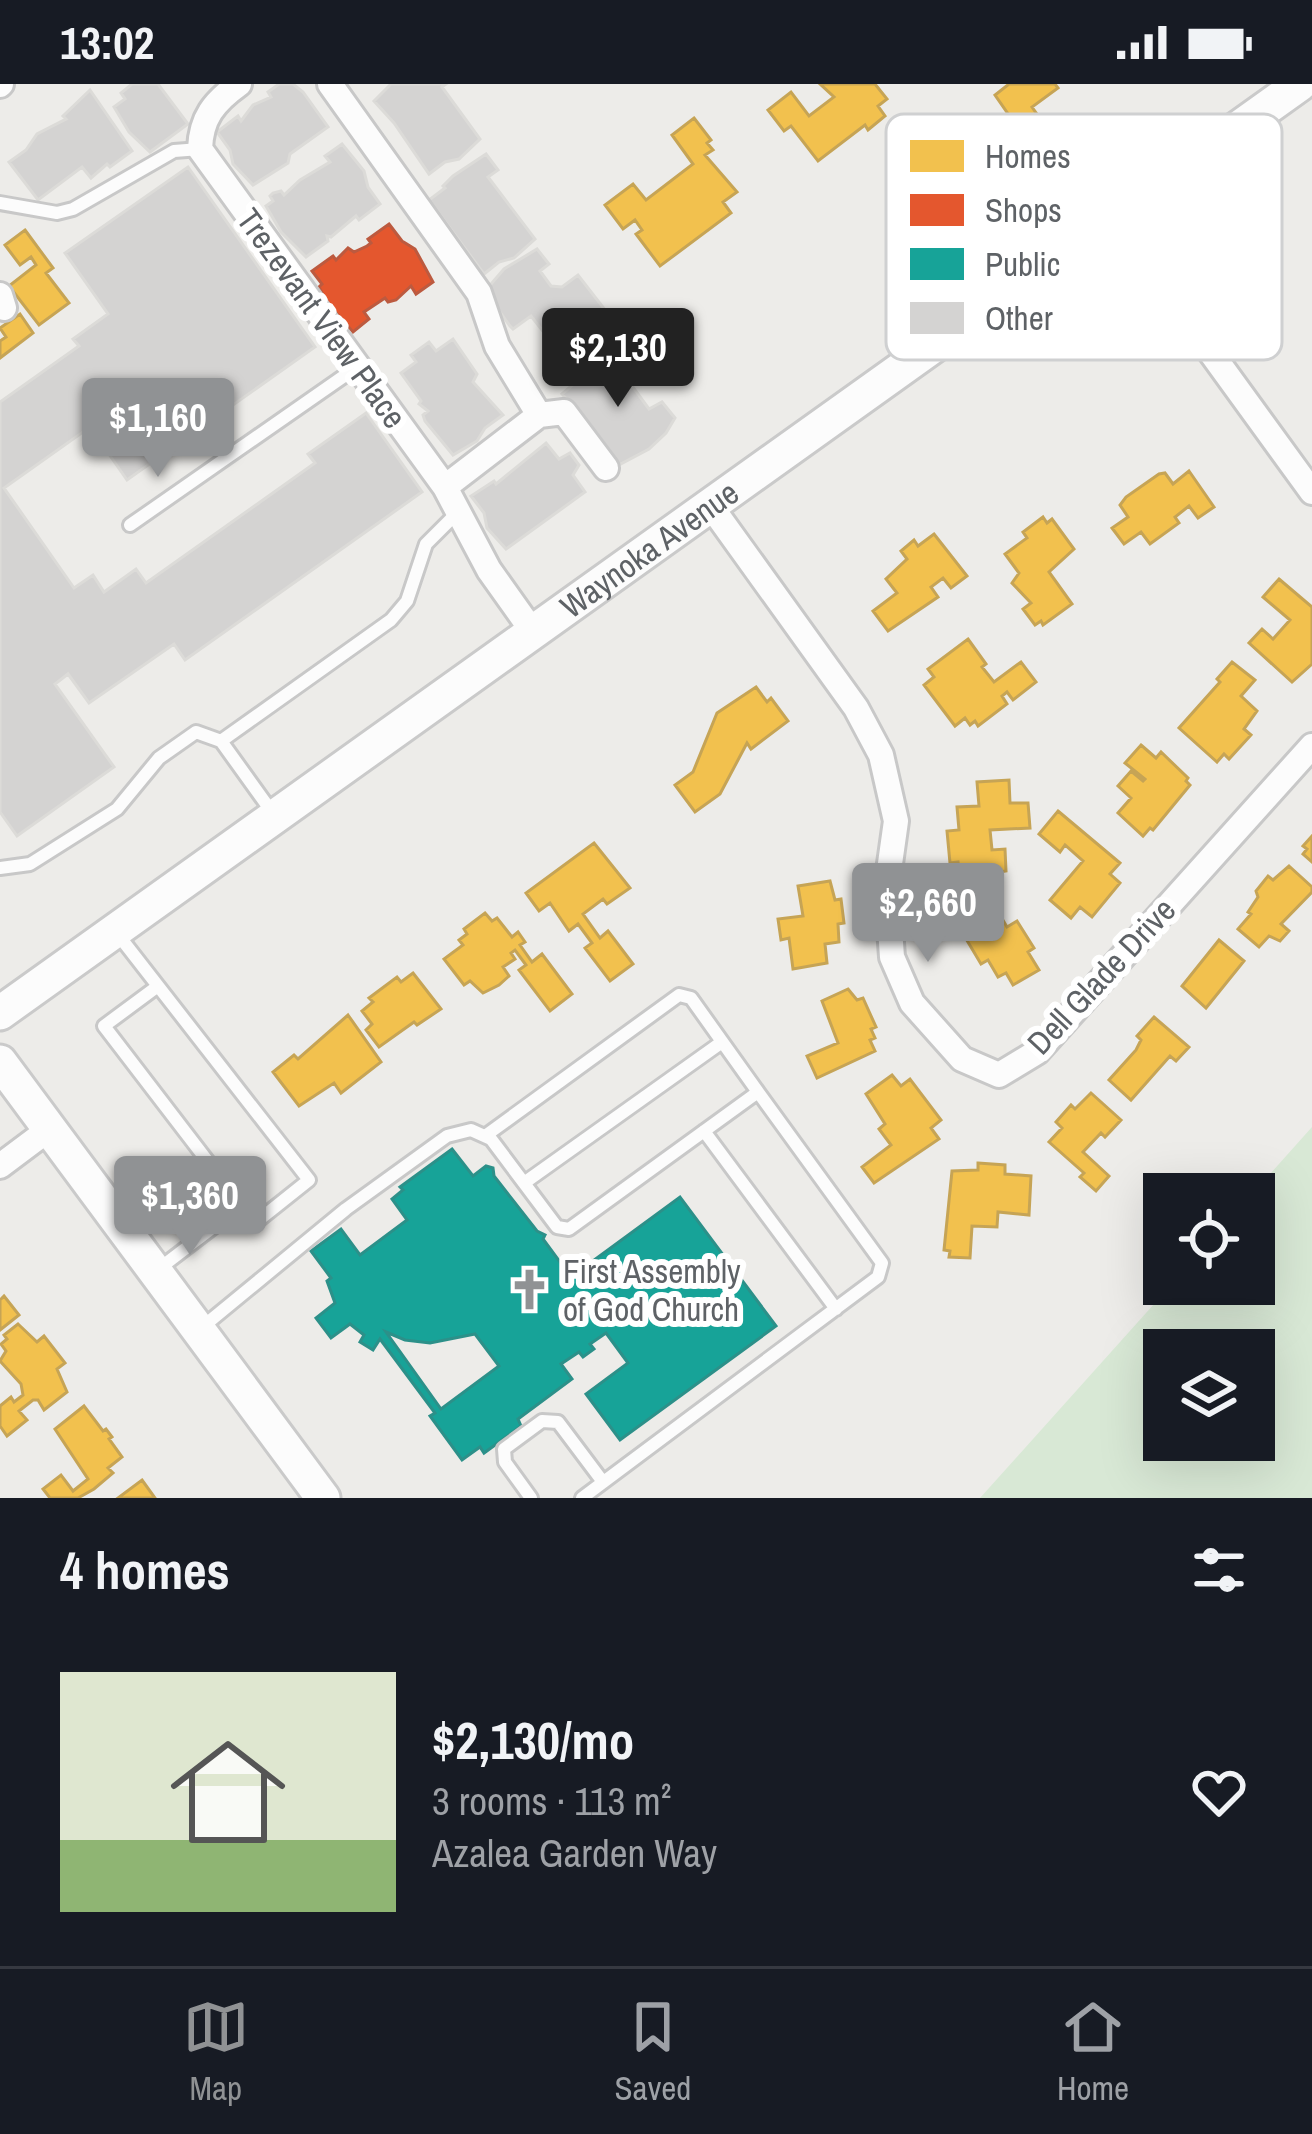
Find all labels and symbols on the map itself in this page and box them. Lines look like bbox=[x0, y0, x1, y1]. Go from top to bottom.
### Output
legend bbox=[886, 114, 1282, 360]
text: Homes bbox=[985, 134, 1071, 178]
text: Shops bbox=[985, 188, 1062, 232]
street label: Trezevant View Place bbox=[227, 199, 417, 437]
text: Public bbox=[985, 242, 1060, 286]
text: Other bbox=[985, 296, 1053, 340]
pin: $2,130 bbox=[520, 308, 716, 410]
pin: $1,160 bbox=[60, 378, 256, 480]
street label: Waynoka Avenue bbox=[551, 470, 747, 628]
pin: $2,660 bbox=[830, 863, 1026, 965]
street label: Dell Glade Drive bbox=[1017, 888, 1185, 1064]
pin: $1,360 bbox=[92, 1156, 288, 1258]
place label: First Assembly of God Church bbox=[563, 1249, 741, 1331]
church icon: First Assembly of God Church bbox=[506, 1267, 552, 1313]

